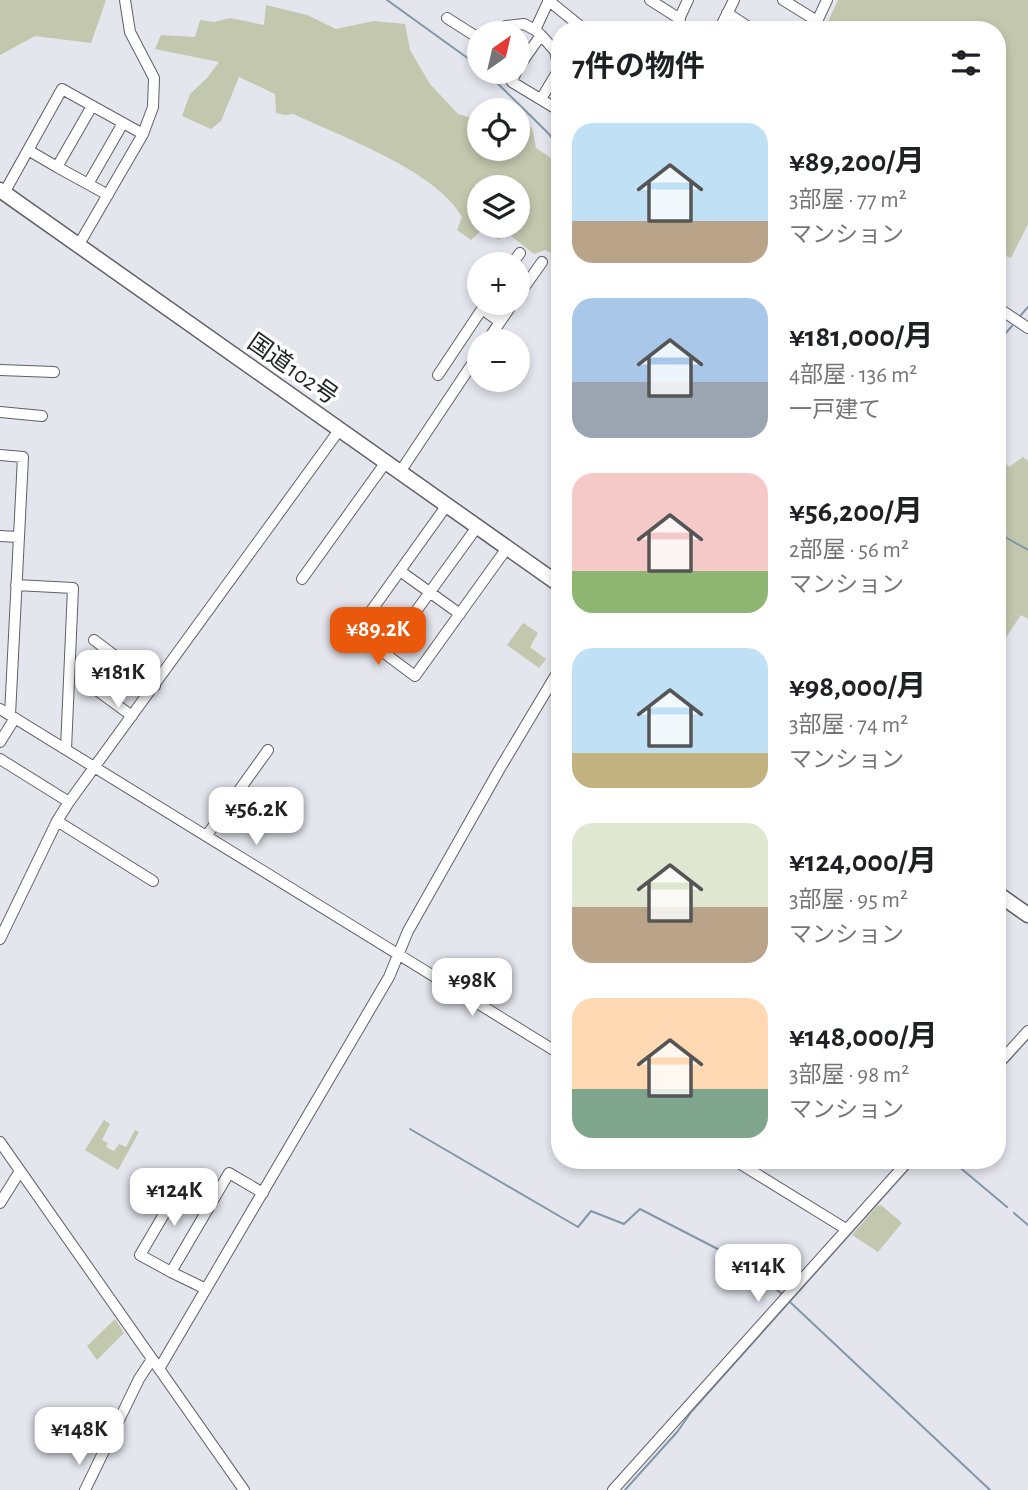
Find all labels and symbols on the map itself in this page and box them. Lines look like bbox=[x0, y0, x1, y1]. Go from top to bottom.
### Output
north arrow bbox=[467, 21, 530, 84]
street label: 国道102号 bbox=[243, 329, 343, 409]
pin: ¥89.2K bbox=[321, 608, 435, 667]
pin: ¥181K bbox=[69, 650, 167, 710]
pin: ¥56.2K bbox=[199, 788, 313, 847]
pin: ¥98K bbox=[431, 958, 513, 1018]
pin: ¥124K bbox=[125, 1168, 223, 1228]
pin: ¥114K bbox=[709, 1244, 807, 1304]
pin: ¥148K bbox=[30, 1408, 128, 1467]

